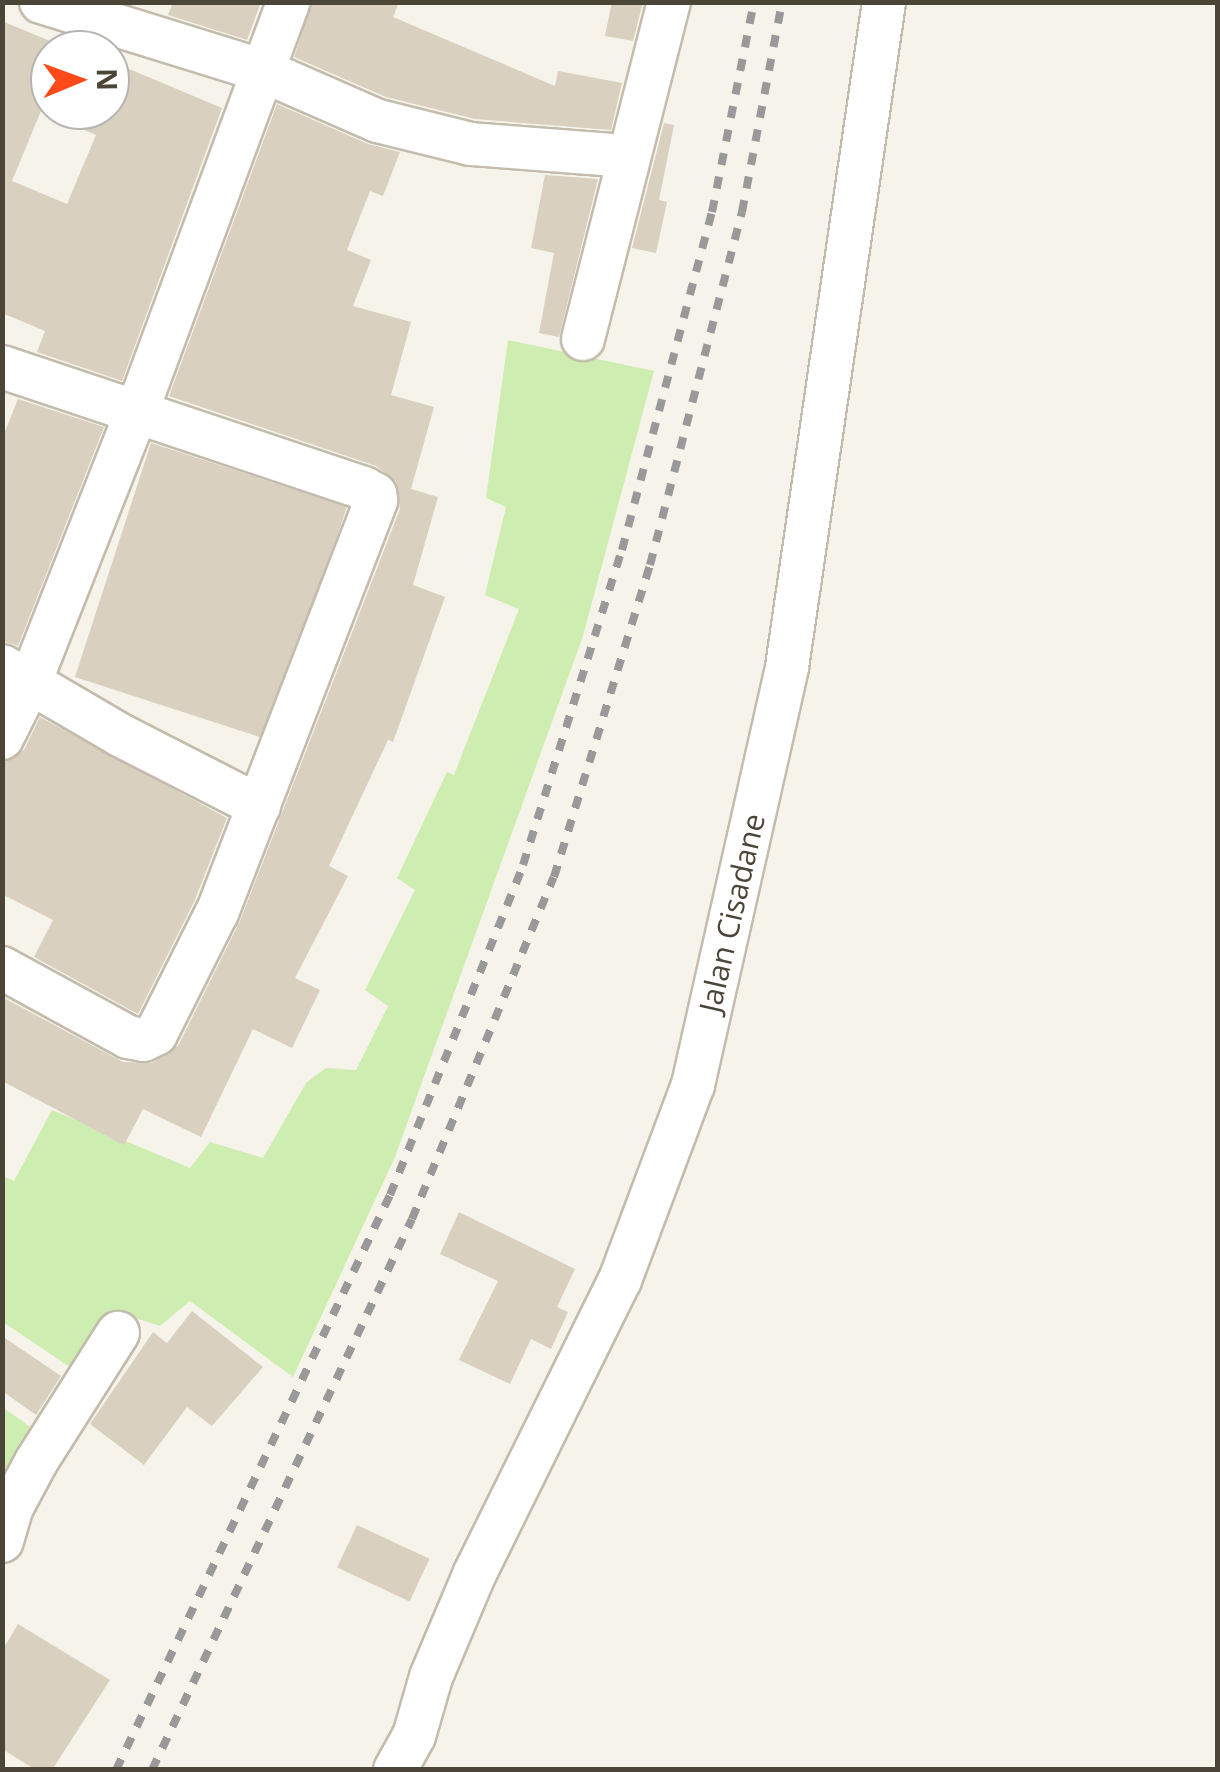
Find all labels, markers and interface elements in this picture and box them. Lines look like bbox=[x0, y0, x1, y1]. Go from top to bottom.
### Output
north arrow bbox=[30, 30, 130, 130]
text: N bbox=[89, 68, 127, 91]
street label: Jalan Cisadane bbox=[692, 810, 772, 1016]

